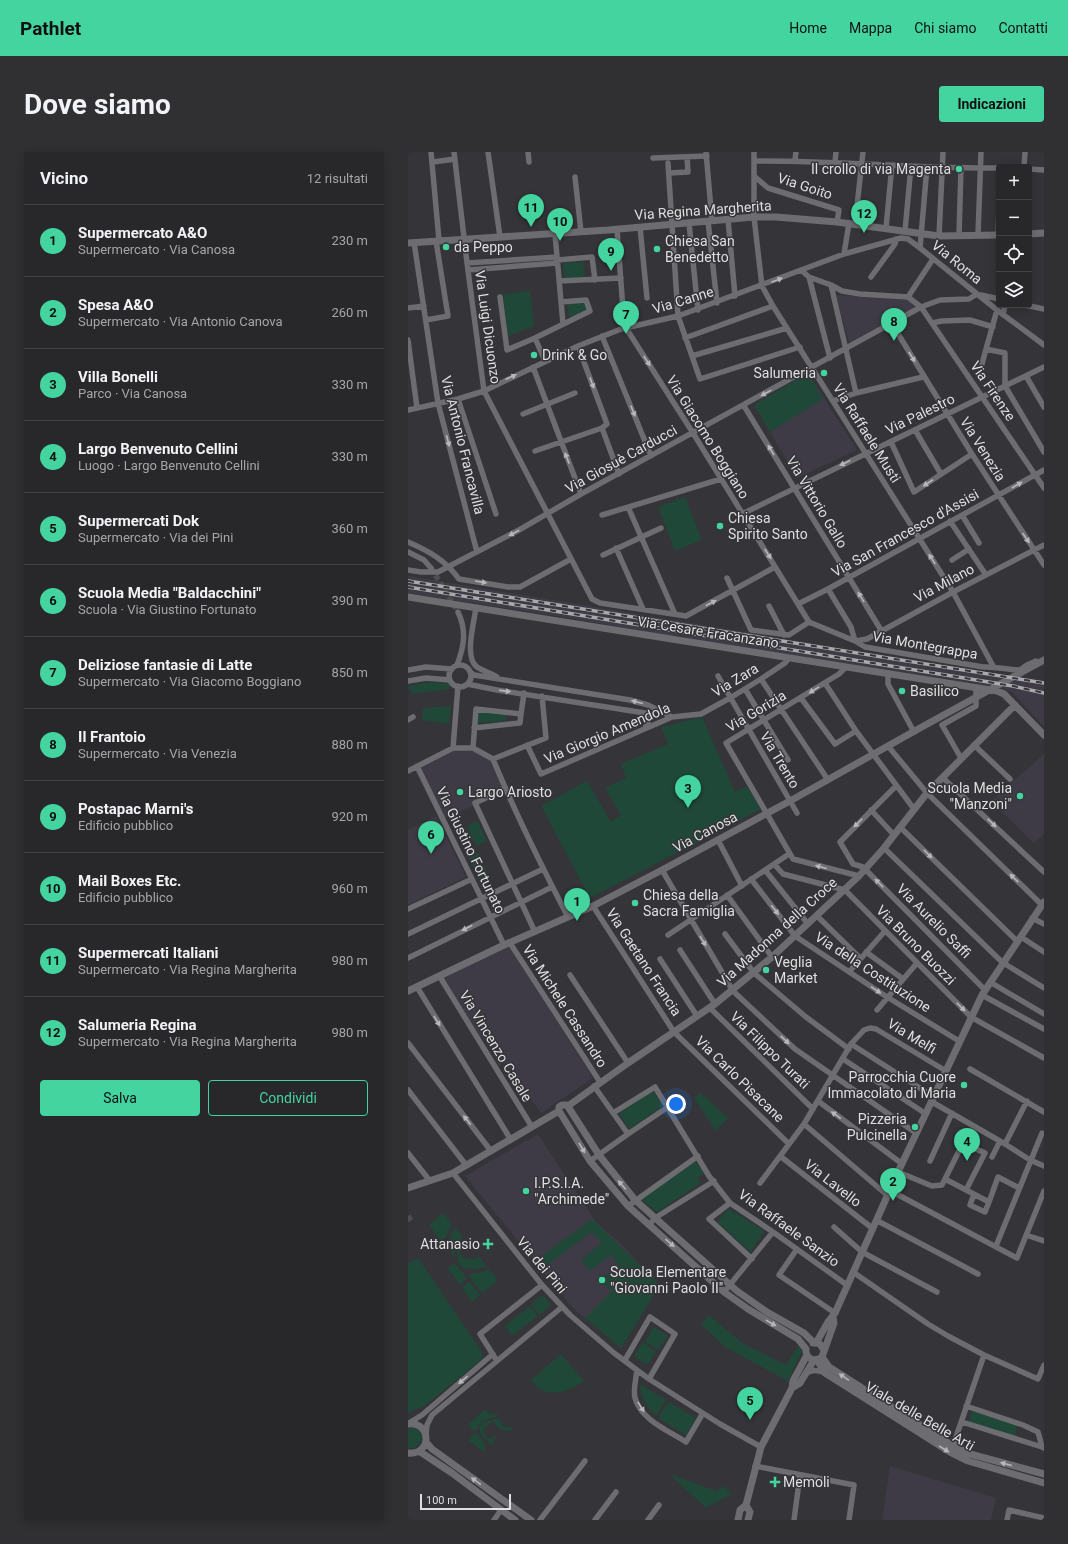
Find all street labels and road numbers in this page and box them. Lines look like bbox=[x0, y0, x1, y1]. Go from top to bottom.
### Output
street label: Via Goito bbox=[776, 170, 834, 202]
street label: Via Regina Margherita bbox=[634, 197, 772, 223]
street label: Via Roma bbox=[929, 237, 985, 287]
street label: Via Luigi Dicuonzo bbox=[472, 269, 504, 385]
street label: Via Canne bbox=[651, 283, 715, 317]
street label: Via Firenze bbox=[967, 358, 1019, 424]
street label: Via Giacomo Boggiano bbox=[664, 372, 752, 502]
street label: Via Antonio Francavilla bbox=[438, 374, 488, 516]
street label: Via Raffaele Musti bbox=[830, 380, 904, 486]
street label: Via Palestro bbox=[883, 390, 957, 438]
street label: Via Venezia bbox=[957, 414, 1009, 484]
street label: Via Giosuè Carducci bbox=[562, 422, 680, 496]
street label: Via Vittorio Gallo bbox=[783, 453, 851, 551]
street label: Via San Francesco d'Assisi bbox=[829, 486, 981, 580]
street label: Via Milano bbox=[911, 560, 977, 606]
street label: Via Cesare Fracanzano bbox=[636, 613, 780, 651]
street label: Via Montegrappa bbox=[871, 628, 979, 662]
street label: Via Zara bbox=[709, 660, 761, 700]
street label: Via Gorizia bbox=[723, 687, 789, 735]
street label: Via Giorgio Amendola bbox=[542, 699, 672, 767]
street label: Via Trento bbox=[757, 729, 803, 791]
street label: Via Giustino Fortunato bbox=[433, 784, 509, 916]
street label: Via Canosa bbox=[670, 808, 740, 856]
street label: Via Madonna della Croce bbox=[714, 874, 840, 990]
street label: Via Aurelio Saffi bbox=[894, 881, 974, 961]
street label: Via Bruno Buozzi bbox=[873, 902, 959, 988]
street label: Via Gaetano Francia bbox=[603, 905, 685, 1019]
street label: Via della Costituzione bbox=[812, 929, 934, 1015]
street label: Via Michele Cassandro bbox=[519, 942, 611, 1070]
street label: Via Vincenzo Casale bbox=[457, 988, 535, 1104]
street label: Via Filippo Turati bbox=[727, 1008, 813, 1092]
street label: Via Melfi bbox=[885, 1015, 939, 1057]
street label: Via Carlo Pisacane bbox=[692, 1033, 788, 1125]
street label: Via Lavello bbox=[802, 1156, 864, 1210]
street label: Via Raffaele Sanzio bbox=[735, 1186, 843, 1270]
street label: Via dei Pini bbox=[514, 1233, 570, 1297]
street label: Viale delle Belle Arti bbox=[863, 1378, 977, 1454]

